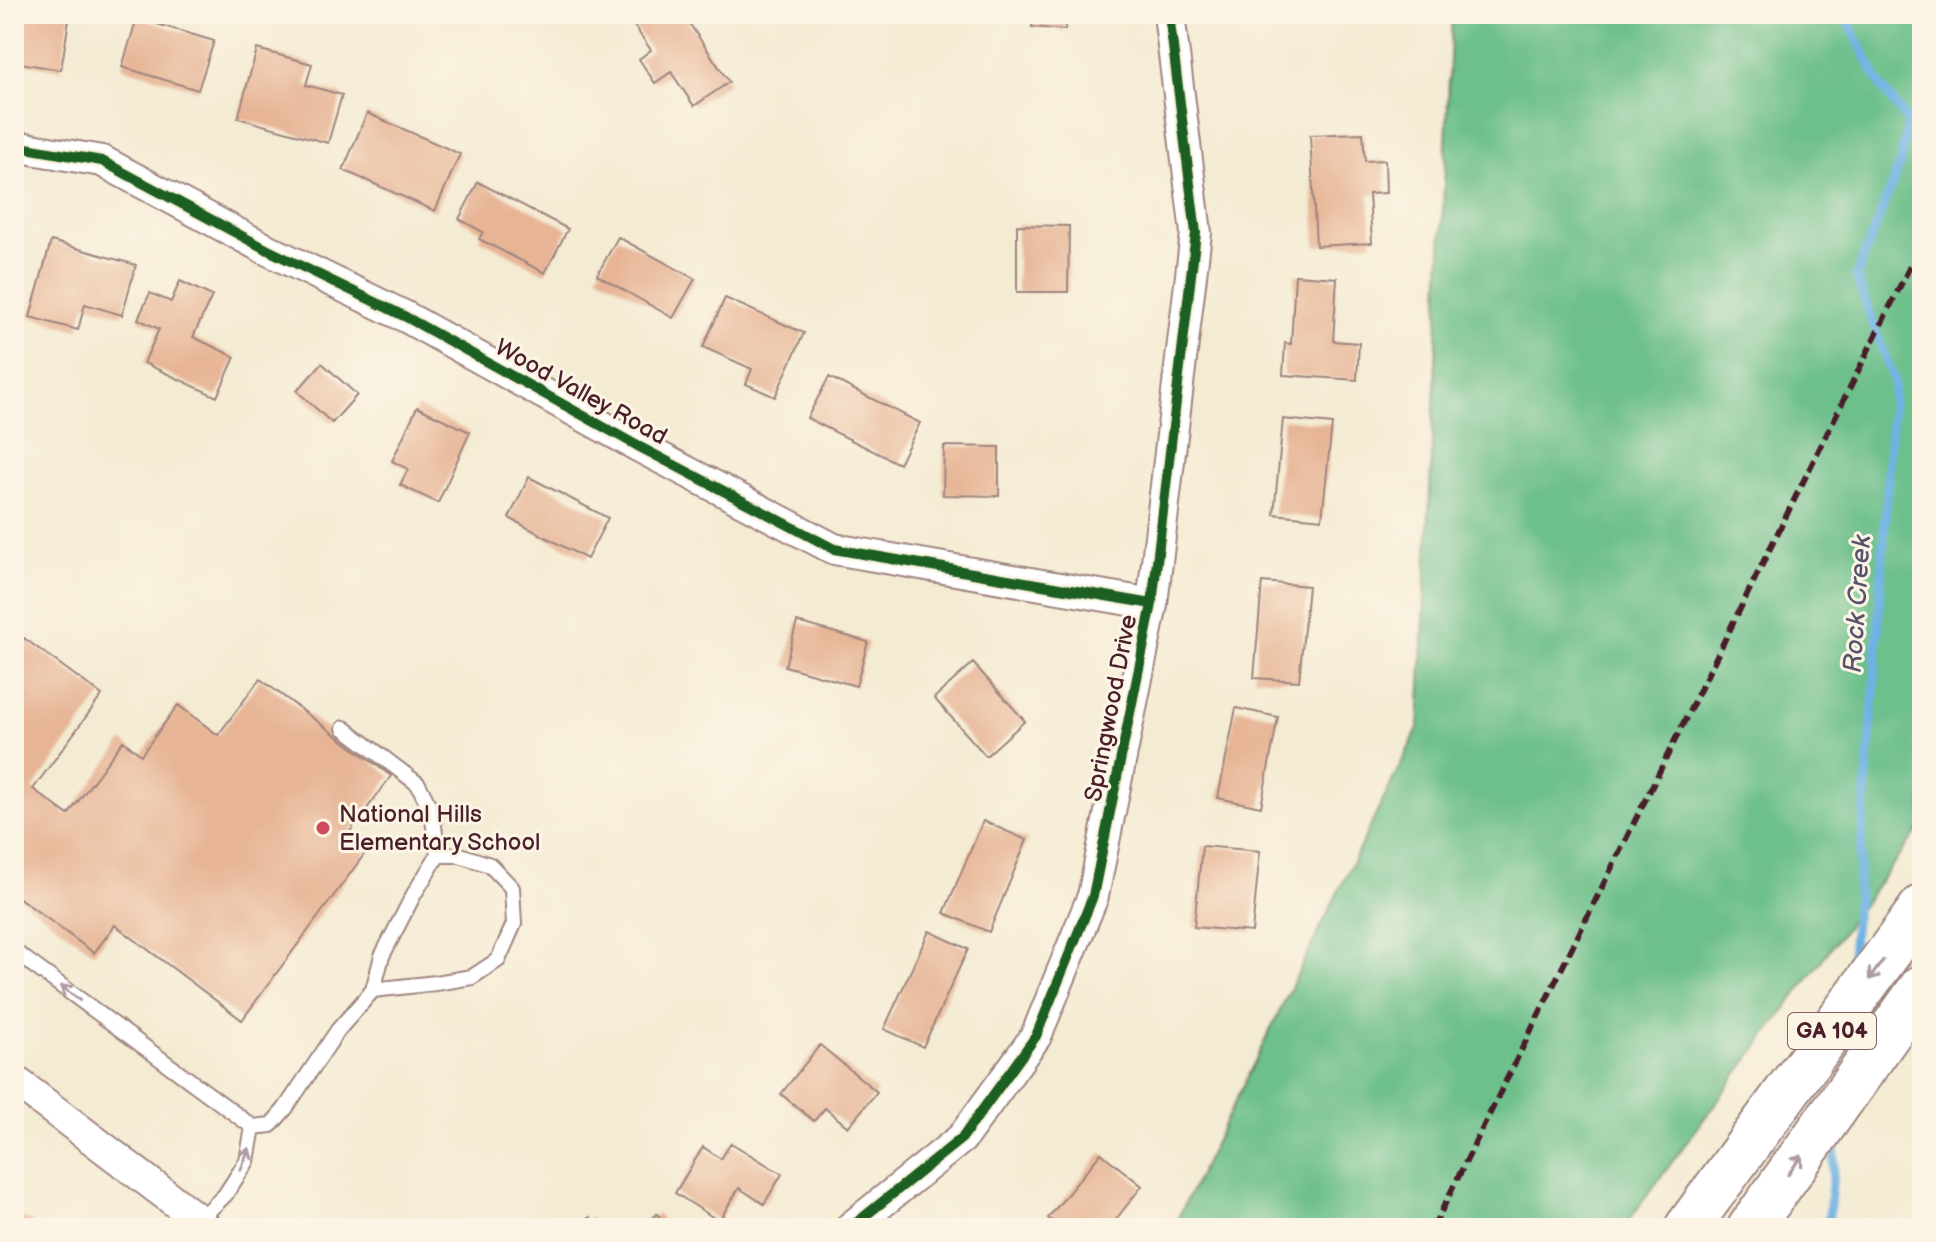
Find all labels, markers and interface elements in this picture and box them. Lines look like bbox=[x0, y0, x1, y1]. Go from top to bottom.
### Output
street label: Wood Valley Road bbox=[490, 333, 672, 451]
water label: Rock Creek bbox=[1838, 533, 1878, 674]
street label: Springwood Drive bbox=[1079, 612, 1143, 804]
place label: National Hills Elementary School bbox=[339, 800, 540, 857]
marker: National Hills Elementary School bbox=[314, 819, 332, 837]
one-way arrow bbox=[1868, 959, 1884, 981]
one-way arrow bbox=[60, 984, 81, 1001]
road number: GA 104 bbox=[1788, 1013, 1876, 1049]
one-way arrow bbox=[239, 1147, 253, 1172]
one-way arrow bbox=[1787, 1154, 1803, 1176]

